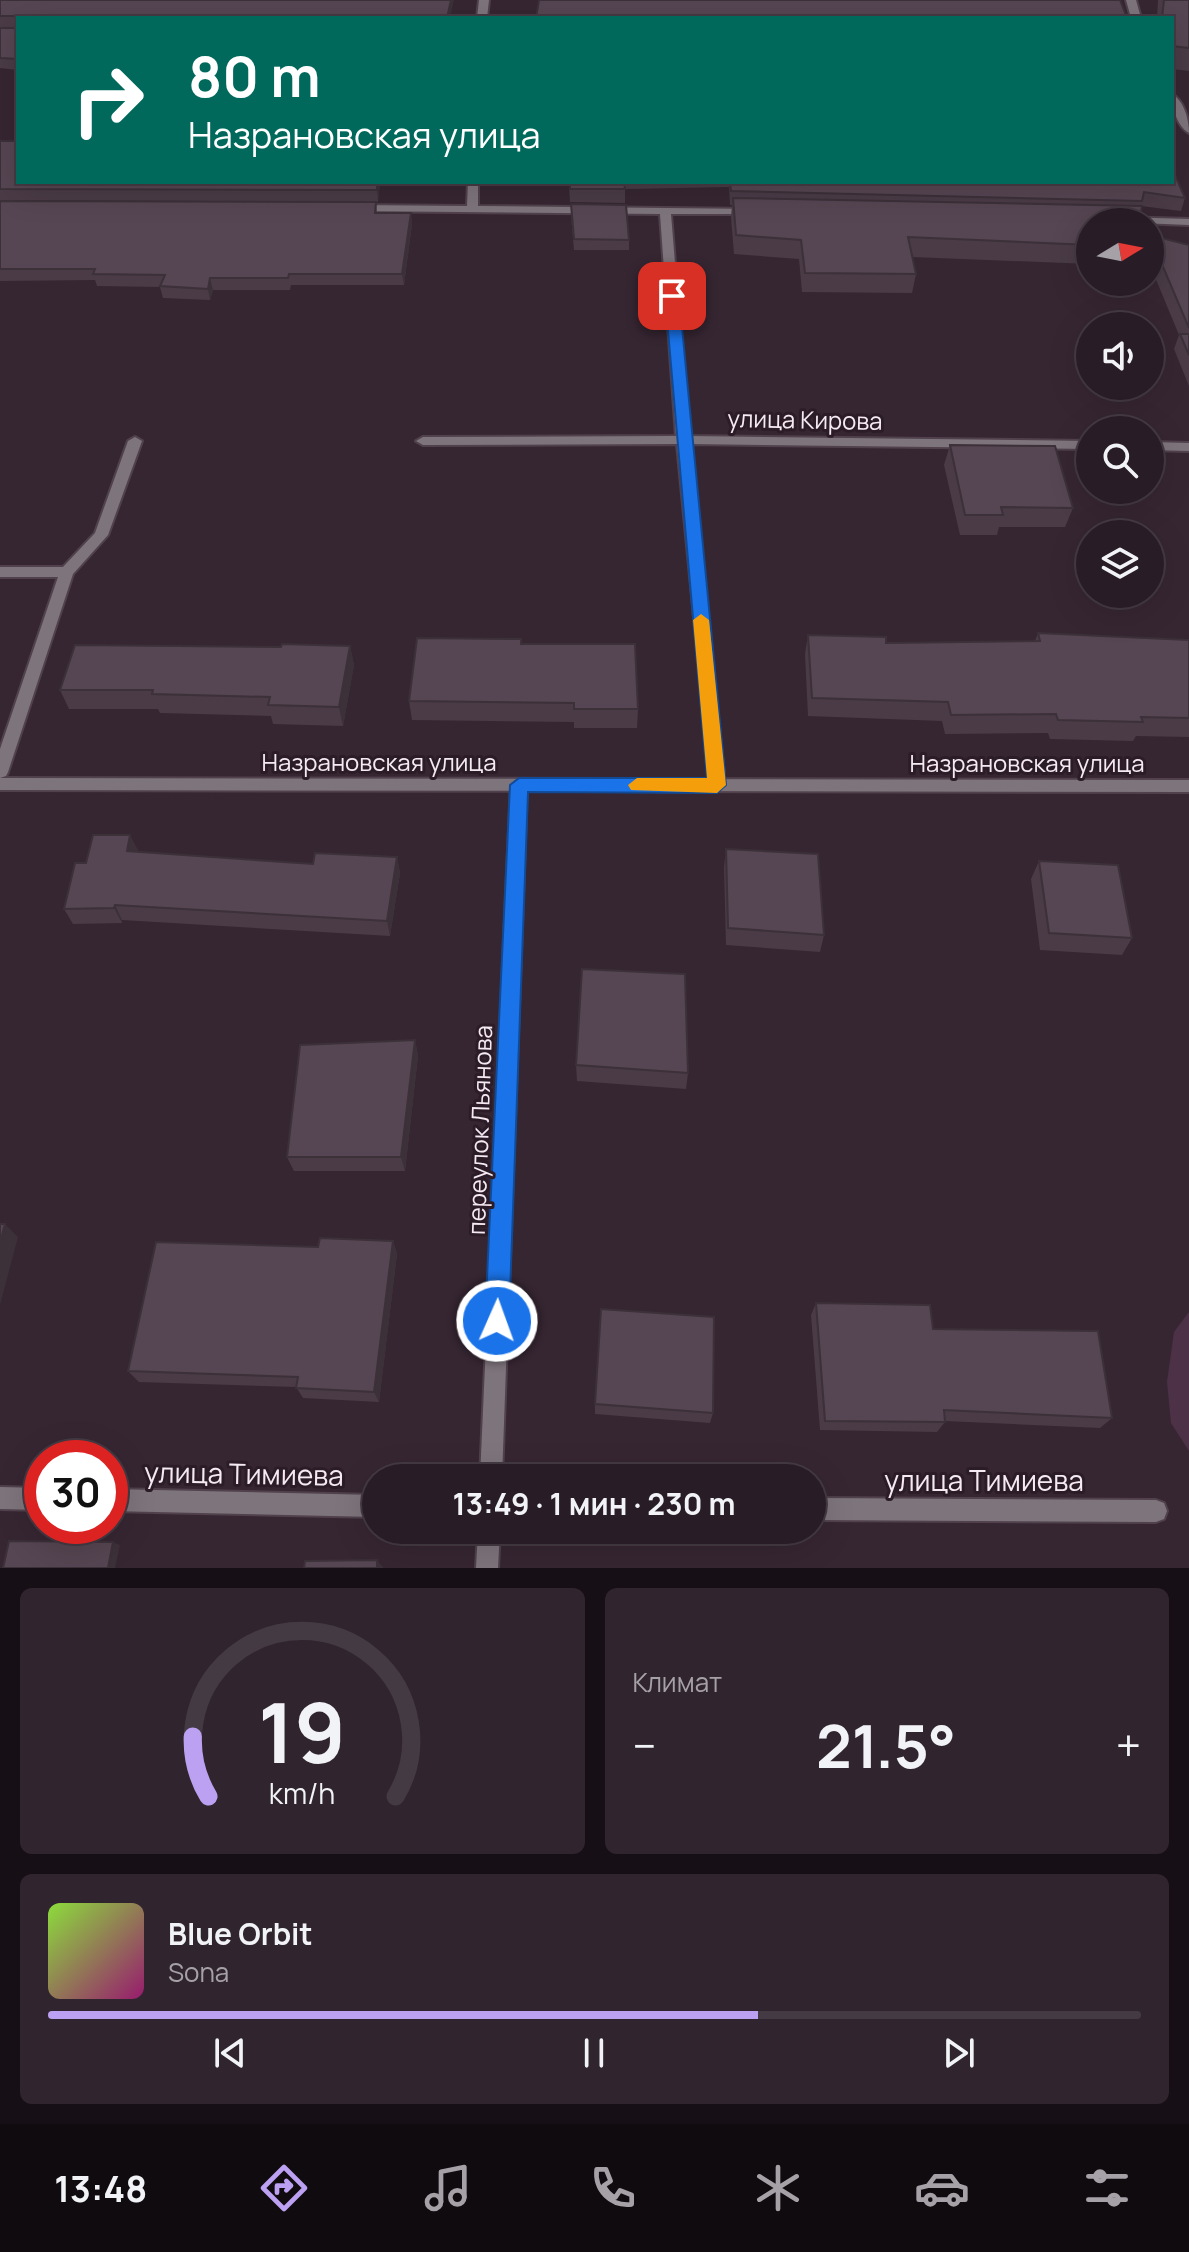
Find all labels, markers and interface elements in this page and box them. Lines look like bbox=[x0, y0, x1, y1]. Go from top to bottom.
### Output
text: 80 m bbox=[188, 37, 321, 114]
icon: right bbox=[56, 48, 160, 152]
text: Назрановская улица bbox=[188, 110, 541, 159]
north arrow bbox=[1076, 208, 1164, 296]
map controls bbox=[1076, 208, 1164, 608]
pin bbox=[638, 262, 706, 330]
icon: arrive bbox=[650, 274, 694, 318]
button: sound bbox=[1076, 312, 1164, 400]
street label: улица Кирова bbox=[727, 401, 883, 437]
button: search bbox=[1076, 416, 1164, 504]
button: layers bbox=[1076, 520, 1164, 608]
street label: Назрановская улица bbox=[261, 745, 497, 778]
street label: Назрановская улица bbox=[909, 746, 1145, 779]
street label: переулок Льянова bbox=[459, 1024, 499, 1236]
position arrow bbox=[455, 1279, 539, 1363]
speed limit sign: 30 bbox=[24, 1440, 128, 1544]
street label: улица Тимиева bbox=[144, 1452, 344, 1494]
street label: улица Тимиева bbox=[884, 1461, 1084, 1499]
text: 13:49 · 1 мин · 230 m bbox=[453, 1483, 735, 1524]
text: Климат bbox=[633, 1664, 722, 1700]
text: 19 bbox=[258, 1674, 346, 1788]
text: 21.5° bbox=[816, 1704, 956, 1786]
text: − bbox=[633, 1715, 656, 1775]
text: + bbox=[1116, 1715, 1141, 1775]
text: km/h bbox=[269, 1774, 335, 1813]
text: Blue Orbit bbox=[168, 1913, 313, 1954]
text: Sona bbox=[168, 1954, 229, 1990]
icon: previous bbox=[208, 2031, 252, 2075]
icon: pause bbox=[572, 2031, 616, 2075]
icon: next bbox=[937, 2031, 981, 2075]
icon: directions bbox=[256, 2160, 312, 2216]
icon: music bbox=[420, 2160, 476, 2216]
icon: phone bbox=[585, 2160, 641, 2216]
icon: climate bbox=[750, 2160, 806, 2216]
icon: car bbox=[914, 2160, 970, 2216]
icon: filters bbox=[1079, 2160, 1135, 2216]
text: 13:48 bbox=[54, 2164, 147, 2213]

